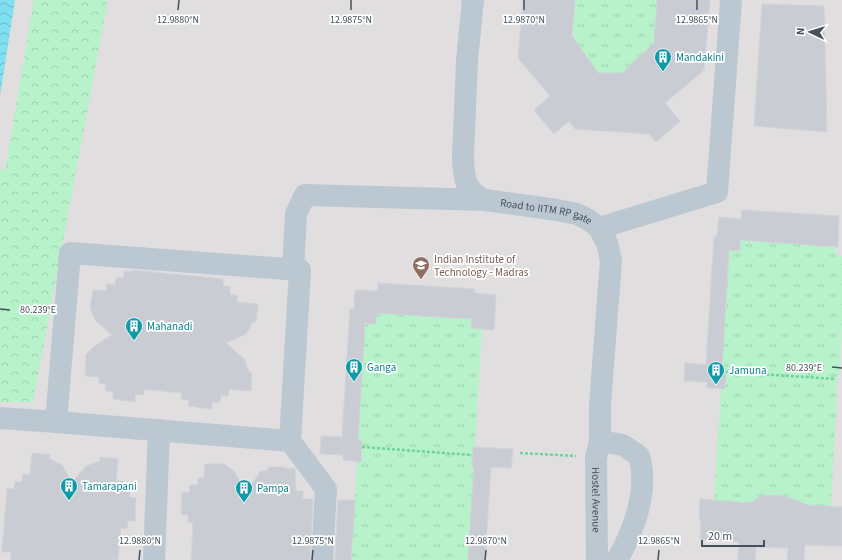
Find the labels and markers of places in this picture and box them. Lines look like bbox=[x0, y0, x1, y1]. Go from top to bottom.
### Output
building icon: Mandakini bbox=[653, 47, 673, 72]
place label: Mandakini bbox=[676, 50, 724, 65]
place label: Indian Institute of Technology - Madras bbox=[434, 252, 529, 280]
school or university icon: Indian Institute of Technology - Madras bbox=[411, 255, 431, 280]
building icon: Mahanadi bbox=[124, 316, 144, 341]
place label: Mahanadi bbox=[147, 319, 192, 334]
building icon: Ganga bbox=[344, 357, 364, 382]
place label: Ganga bbox=[367, 360, 396, 375]
building icon: Jamuna bbox=[706, 360, 726, 385]
place label: Jamuna bbox=[729, 363, 766, 378]
building icon: Tamarapani bbox=[59, 476, 79, 501]
building icon: Pampa bbox=[234, 478, 254, 503]
place label: Tamarapani bbox=[82, 479, 137, 494]
place label: Pampa bbox=[257, 481, 289, 496]

